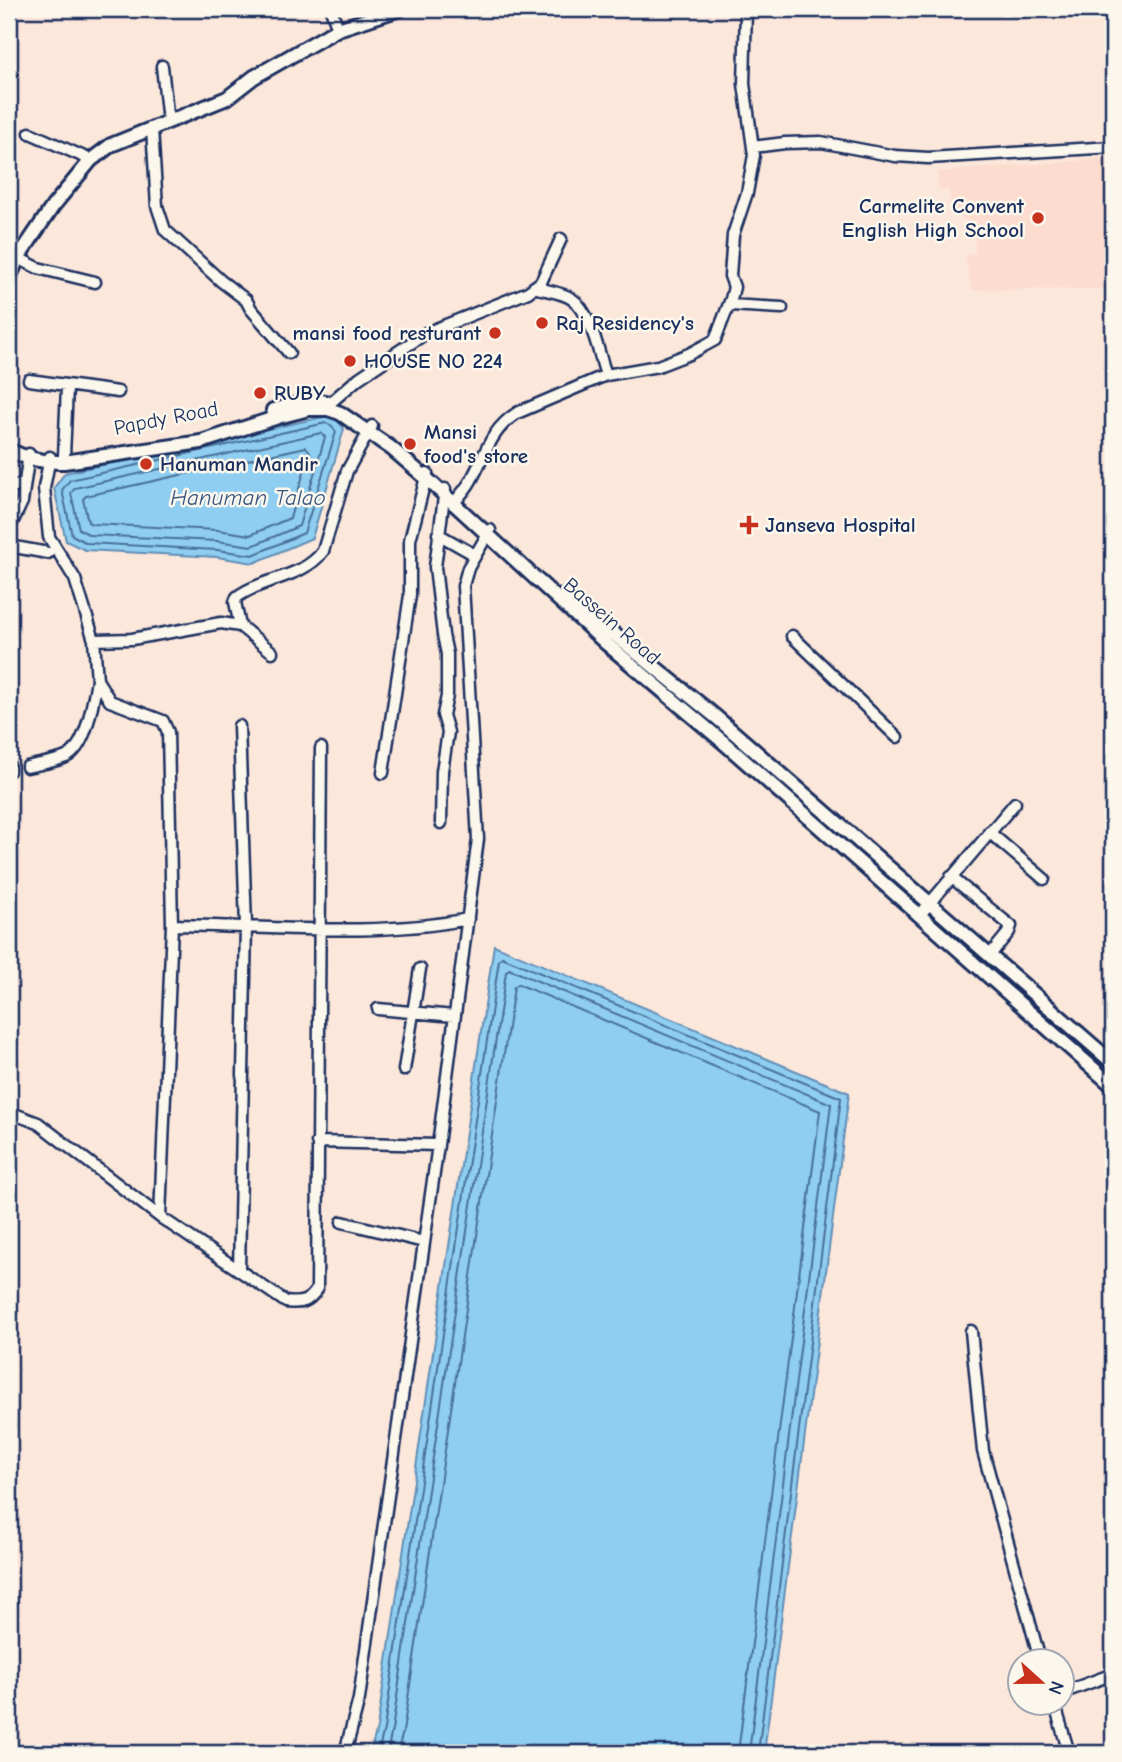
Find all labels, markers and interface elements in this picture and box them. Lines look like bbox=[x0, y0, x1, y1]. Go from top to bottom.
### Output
place label: Carmelite Convent English High School bbox=[842, 194, 1025, 242]
marker: Carmelite Convent English High School bbox=[1030, 210, 1046, 226]
place label: Raj Residency's bbox=[556, 311, 694, 335]
marker: Raj Residency's bbox=[534, 315, 550, 331]
place label: mansi food resturant bbox=[293, 321, 482, 345]
marker: mansi food resturant bbox=[487, 325, 503, 341]
place label: HOUSE NO 224 bbox=[364, 349, 503, 373]
marker: HOUSE NO 224 bbox=[342, 353, 358, 369]
place label: RUBY bbox=[274, 381, 326, 405]
marker: RUBY bbox=[252, 385, 268, 401]
street label: Papdy Road bbox=[112, 396, 220, 440]
place label: Mansi food's store bbox=[423, 420, 528, 468]
marker: Mansi food's store bbox=[402, 436, 418, 452]
place label: Hanuman Mandir bbox=[160, 452, 318, 476]
marker: Hanuman Mandir bbox=[138, 456, 154, 472]
water label: Hanuman Talao bbox=[170, 484, 326, 511]
place label: Janseva Hospital bbox=[765, 513, 916, 537]
marker: Janseva Hospital bbox=[739, 515, 759, 535]
street label: Bassein Road bbox=[559, 572, 665, 670]
north arrow bbox=[1006, 1646, 1076, 1716]
text: N bbox=[1043, 1678, 1068, 1697]

